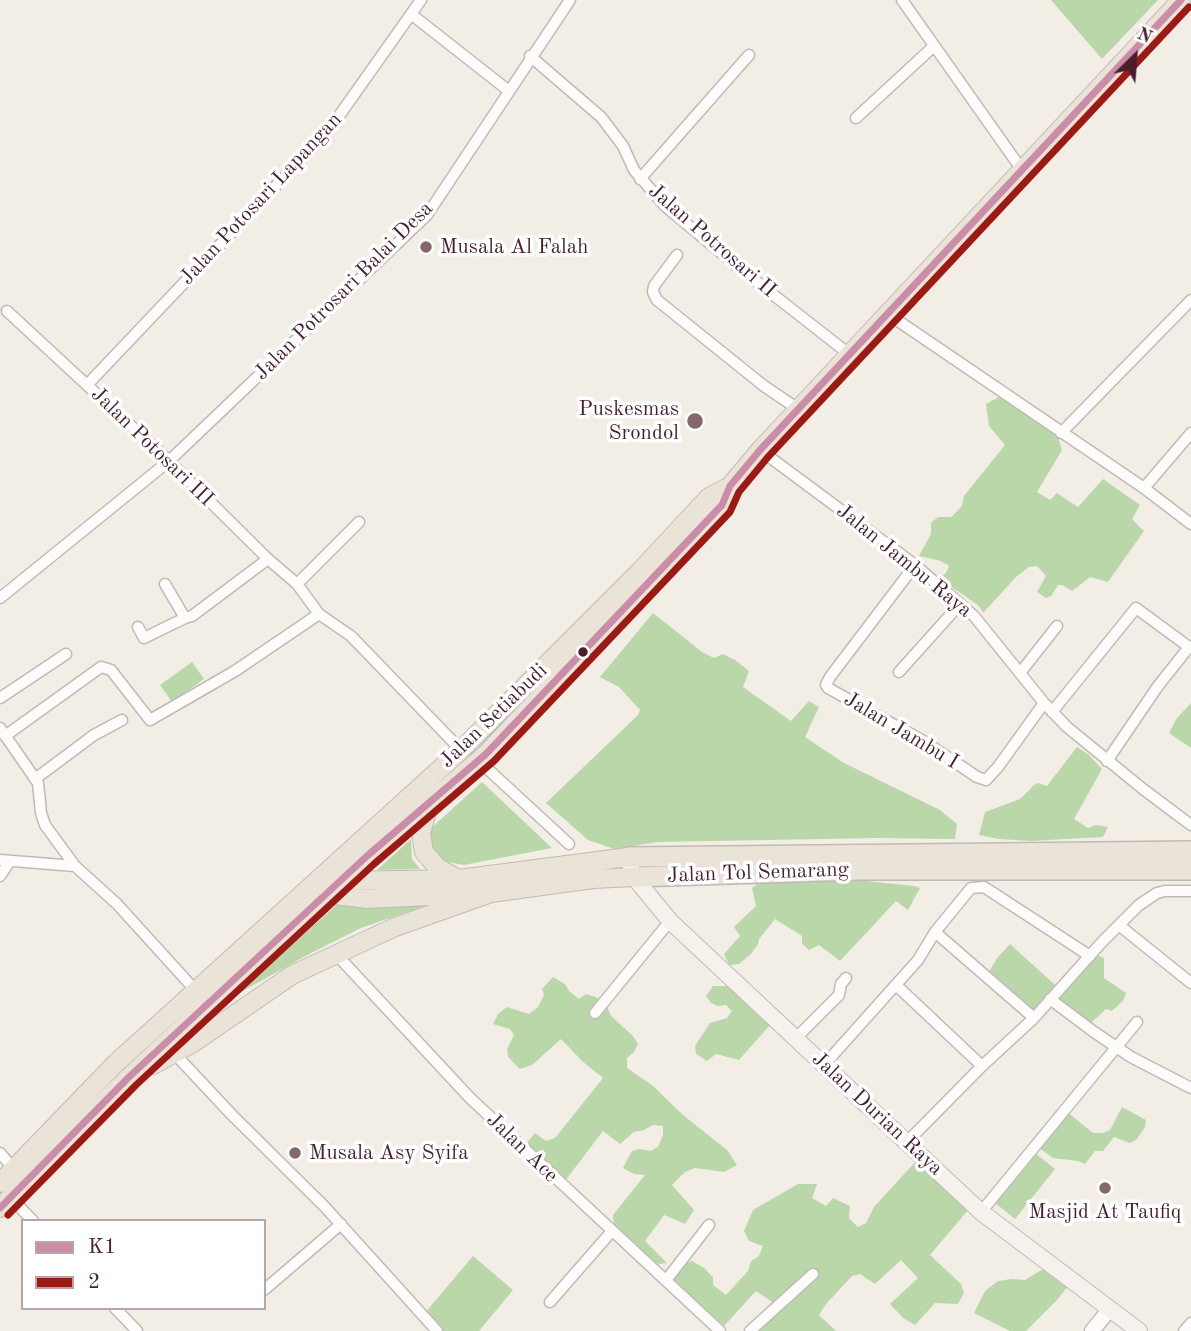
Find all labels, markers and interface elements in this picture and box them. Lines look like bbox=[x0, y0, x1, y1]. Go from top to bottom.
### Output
north arrow bbox=[1100, 21, 1170, 91]
text: N bbox=[1133, 25, 1155, 48]
street label: Jalan Potosari Lapangan bbox=[175, 108, 347, 290]
street label: Jalan Potrosari II bbox=[643, 179, 781, 303]
street label: Jalan Potrosari Balai Desa bbox=[249, 196, 439, 386]
place label: Musala Al Falah bbox=[440, 234, 589, 260]
marker: Musala Al Falah bbox=[418, 239, 434, 255]
street label: Jalan Potosari III bbox=[85, 382, 219, 512]
place label: Puskesmas Srondol bbox=[579, 396, 679, 446]
marker: Puskesmas Srondol bbox=[685, 411, 705, 431]
street label: Jalan Jambu Raya bbox=[831, 499, 977, 623]
unlabelled marker bbox=[576, 645, 590, 659]
street label: Jalan Setiabudi bbox=[435, 658, 553, 774]
street label: Jalan Jambu I bbox=[839, 687, 963, 775]
street label: Jalan Tol Semarang bbox=[667, 857, 849, 889]
street label: Jalan Durian Raya bbox=[806, 1047, 948, 1181]
street label: Jalan Ace bbox=[481, 1108, 563, 1188]
place label: Musala Asy Syifa bbox=[309, 1140, 469, 1166]
marker: Musala Asy Syifa bbox=[287, 1145, 303, 1161]
marker: Masjid At Taufiq bbox=[1097, 1180, 1113, 1196]
place label: Masjid At Taufiq bbox=[1029, 1199, 1181, 1225]
legend bbox=[21, 1219, 266, 1310]
text: K1 bbox=[88, 1237, 116, 1258]
text: 2 bbox=[88, 1272, 100, 1293]

